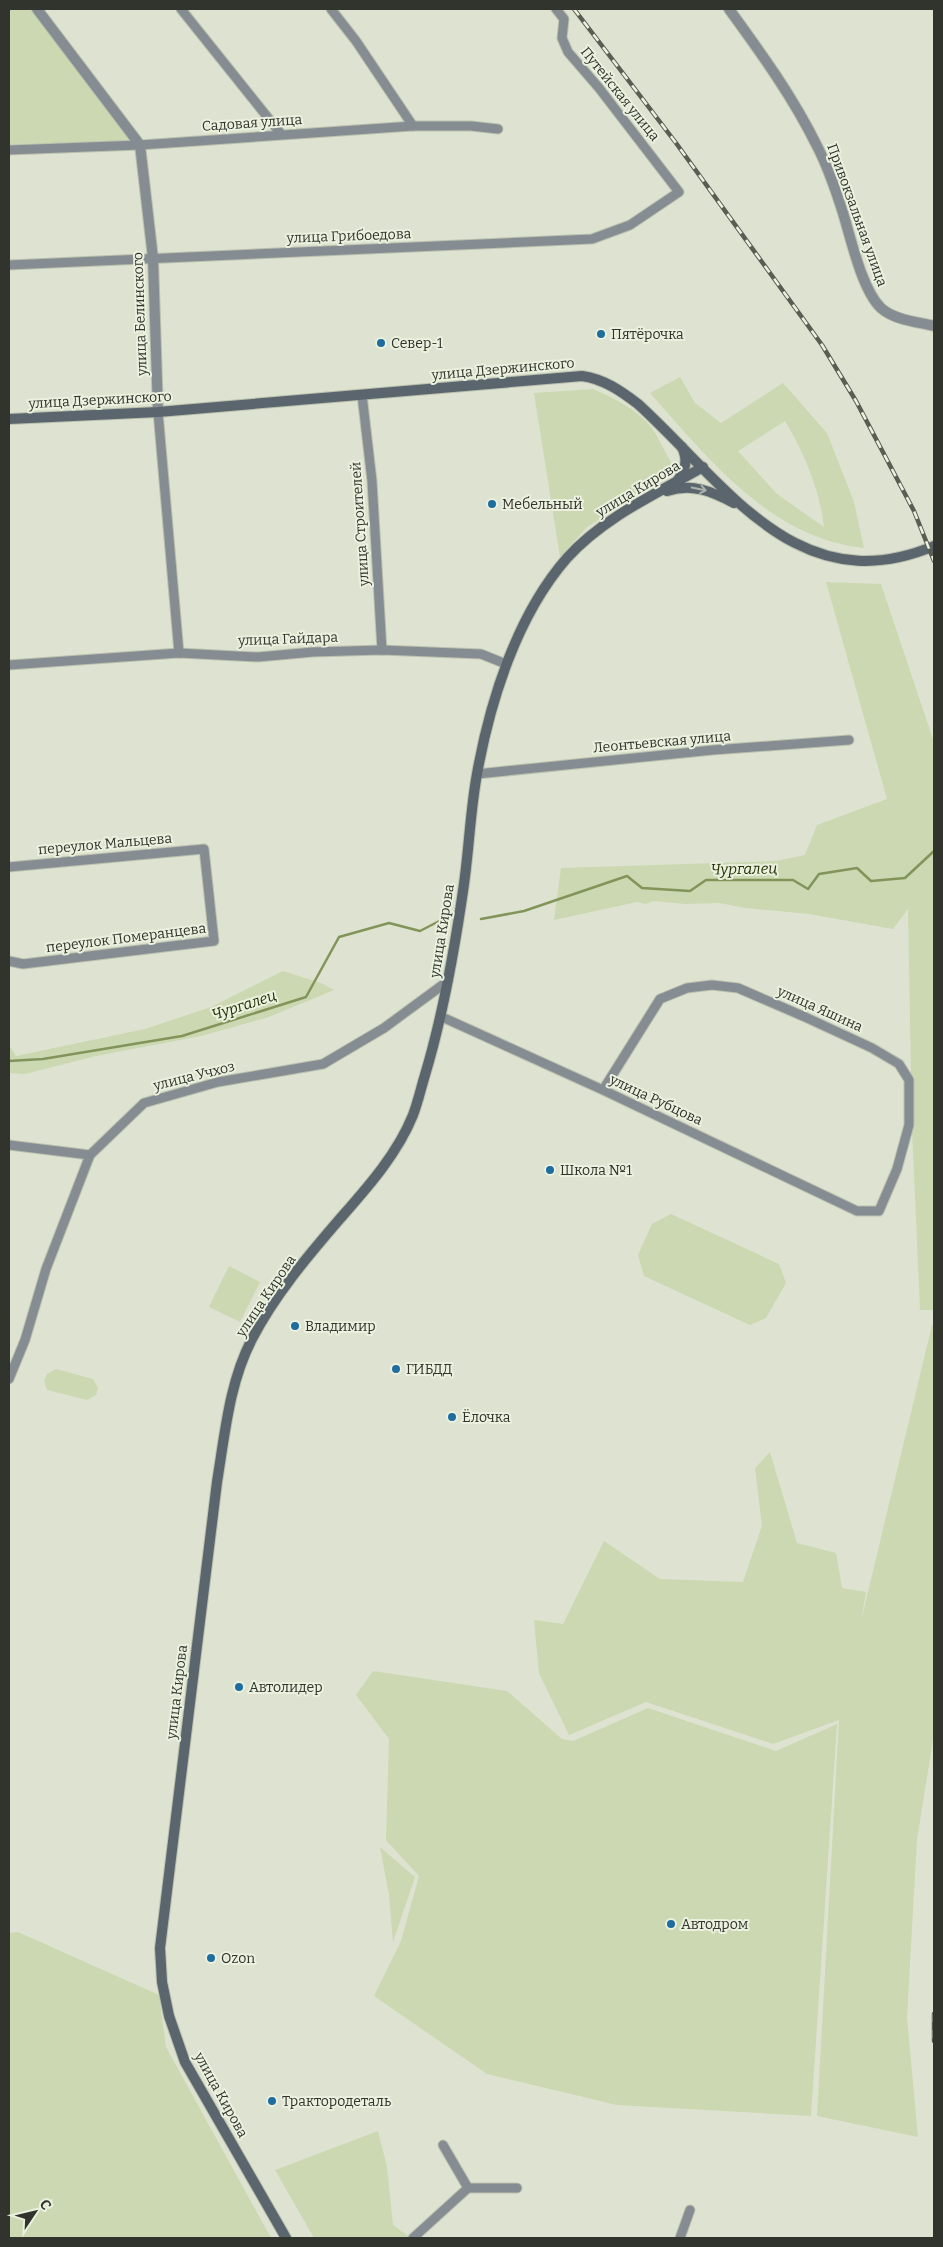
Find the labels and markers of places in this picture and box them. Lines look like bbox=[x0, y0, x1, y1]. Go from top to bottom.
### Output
place label: Пятёрочка bbox=[611, 326, 684, 343]
marker: Пятёрочка bbox=[595, 328, 607, 340]
place label: Север-1 bbox=[391, 335, 443, 352]
marker: Север-1 bbox=[375, 337, 387, 349]
place label: Мебельный bbox=[502, 496, 582, 513]
marker: Мебельный bbox=[486, 498, 498, 510]
place label: Школа №1 bbox=[560, 1162, 632, 1179]
marker: Школа №1 bbox=[544, 1164, 556, 1176]
place label: Владимир bbox=[305, 1318, 376, 1335]
marker: Владимир bbox=[289, 1320, 301, 1332]
place label: ГИБДД bbox=[406, 1361, 453, 1378]
marker: ГИБДД bbox=[390, 1363, 402, 1375]
place label: Ёлочка bbox=[462, 1409, 511, 1426]
marker: Ёлочка bbox=[446, 1411, 458, 1423]
place label: Автолидер bbox=[249, 1679, 323, 1696]
marker: Автолидер bbox=[233, 1681, 245, 1693]
place label: Автодром bbox=[681, 1916, 749, 1933]
marker: Автодром bbox=[665, 1918, 677, 1930]
place label: Ozon bbox=[221, 1950, 255, 1967]
marker: Ozon bbox=[205, 1952, 217, 1964]
place label: Трактородеталь bbox=[282, 2093, 391, 2110]
marker: Трактородеталь bbox=[266, 2095, 278, 2107]

